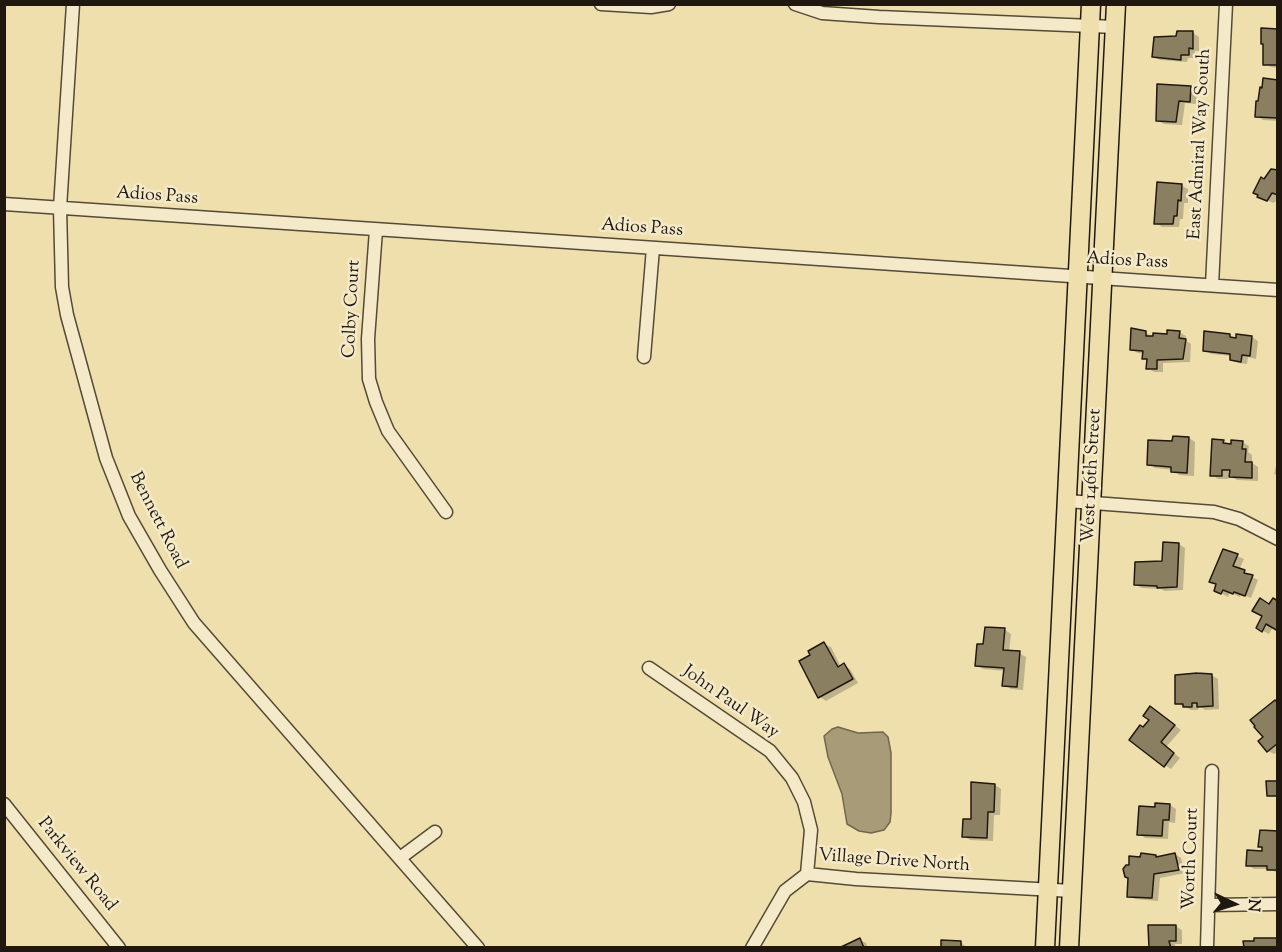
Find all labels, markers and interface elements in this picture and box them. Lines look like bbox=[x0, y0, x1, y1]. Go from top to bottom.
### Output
street label: East Admiral Way South bbox=[1185, 48, 1217, 240]
street label: Adios Pass bbox=[115, 183, 199, 211]
street label: Adios Pass bbox=[600, 215, 684, 243]
street label: Adios Pass bbox=[1085, 249, 1169, 275]
street label: Colby Court bbox=[340, 259, 366, 359]
street label: West 146th Street bbox=[1079, 408, 1107, 544]
street label: Bennett Road bbox=[123, 469, 191, 573]
street label: John Paul Way bbox=[677, 662, 783, 744]
street label: Worth Court bbox=[1179, 807, 1205, 911]
street label: Parkview Road bbox=[32, 814, 120, 916]
street label: Village Drive North bbox=[817, 846, 971, 878]
north arrow bbox=[1204, 874, 1264, 934]
text: N bbox=[1241, 898, 1264, 912]

